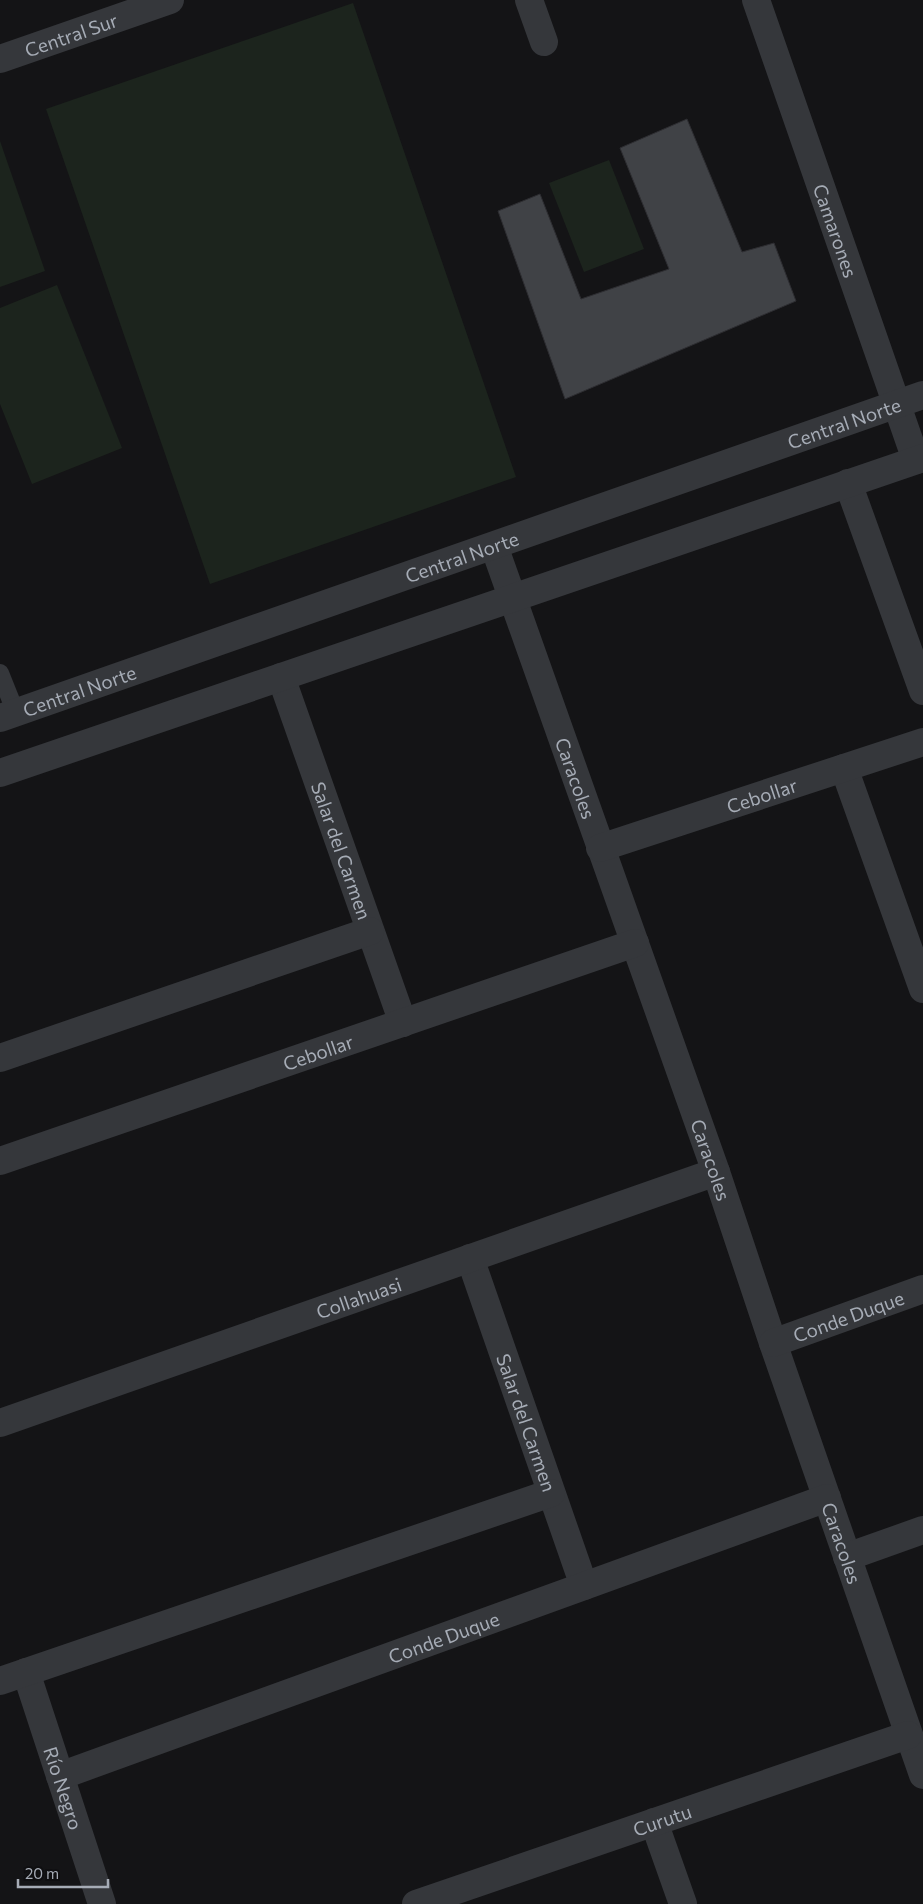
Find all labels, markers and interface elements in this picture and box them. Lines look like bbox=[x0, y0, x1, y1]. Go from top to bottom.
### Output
street label: Central Sur bbox=[21, 8, 121, 61]
street label: Camarones bbox=[809, 181, 863, 280]
street label: Central Norte bbox=[784, 392, 904, 453]
street label: Central Norte bbox=[402, 526, 521, 587]
street label: Central Norte bbox=[20, 660, 139, 721]
street label: Caracoles bbox=[551, 734, 601, 822]
street label: Cebollar bbox=[723, 773, 800, 817]
street label: Salar del Carmen bbox=[307, 779, 377, 923]
street label: Cebollar bbox=[280, 1029, 356, 1075]
street label: Caracoles bbox=[687, 1116, 736, 1203]
street label: Collahuasi bbox=[313, 1272, 404, 1323]
street label: Conde Duque bbox=[790, 1285, 907, 1346]
street label: Salar del Carmen bbox=[493, 1350, 562, 1494]
street label: Caracoles bbox=[818, 1499, 867, 1587]
street label: Conde Duque bbox=[385, 1606, 502, 1668]
street label: Río Negro bbox=[40, 1744, 88, 1832]
street label: Curutu bbox=[630, 1799, 694, 1840]
scale bar bbox=[18, 1856, 108, 1888]
text: 20 m bbox=[25, 1864, 59, 1882]

